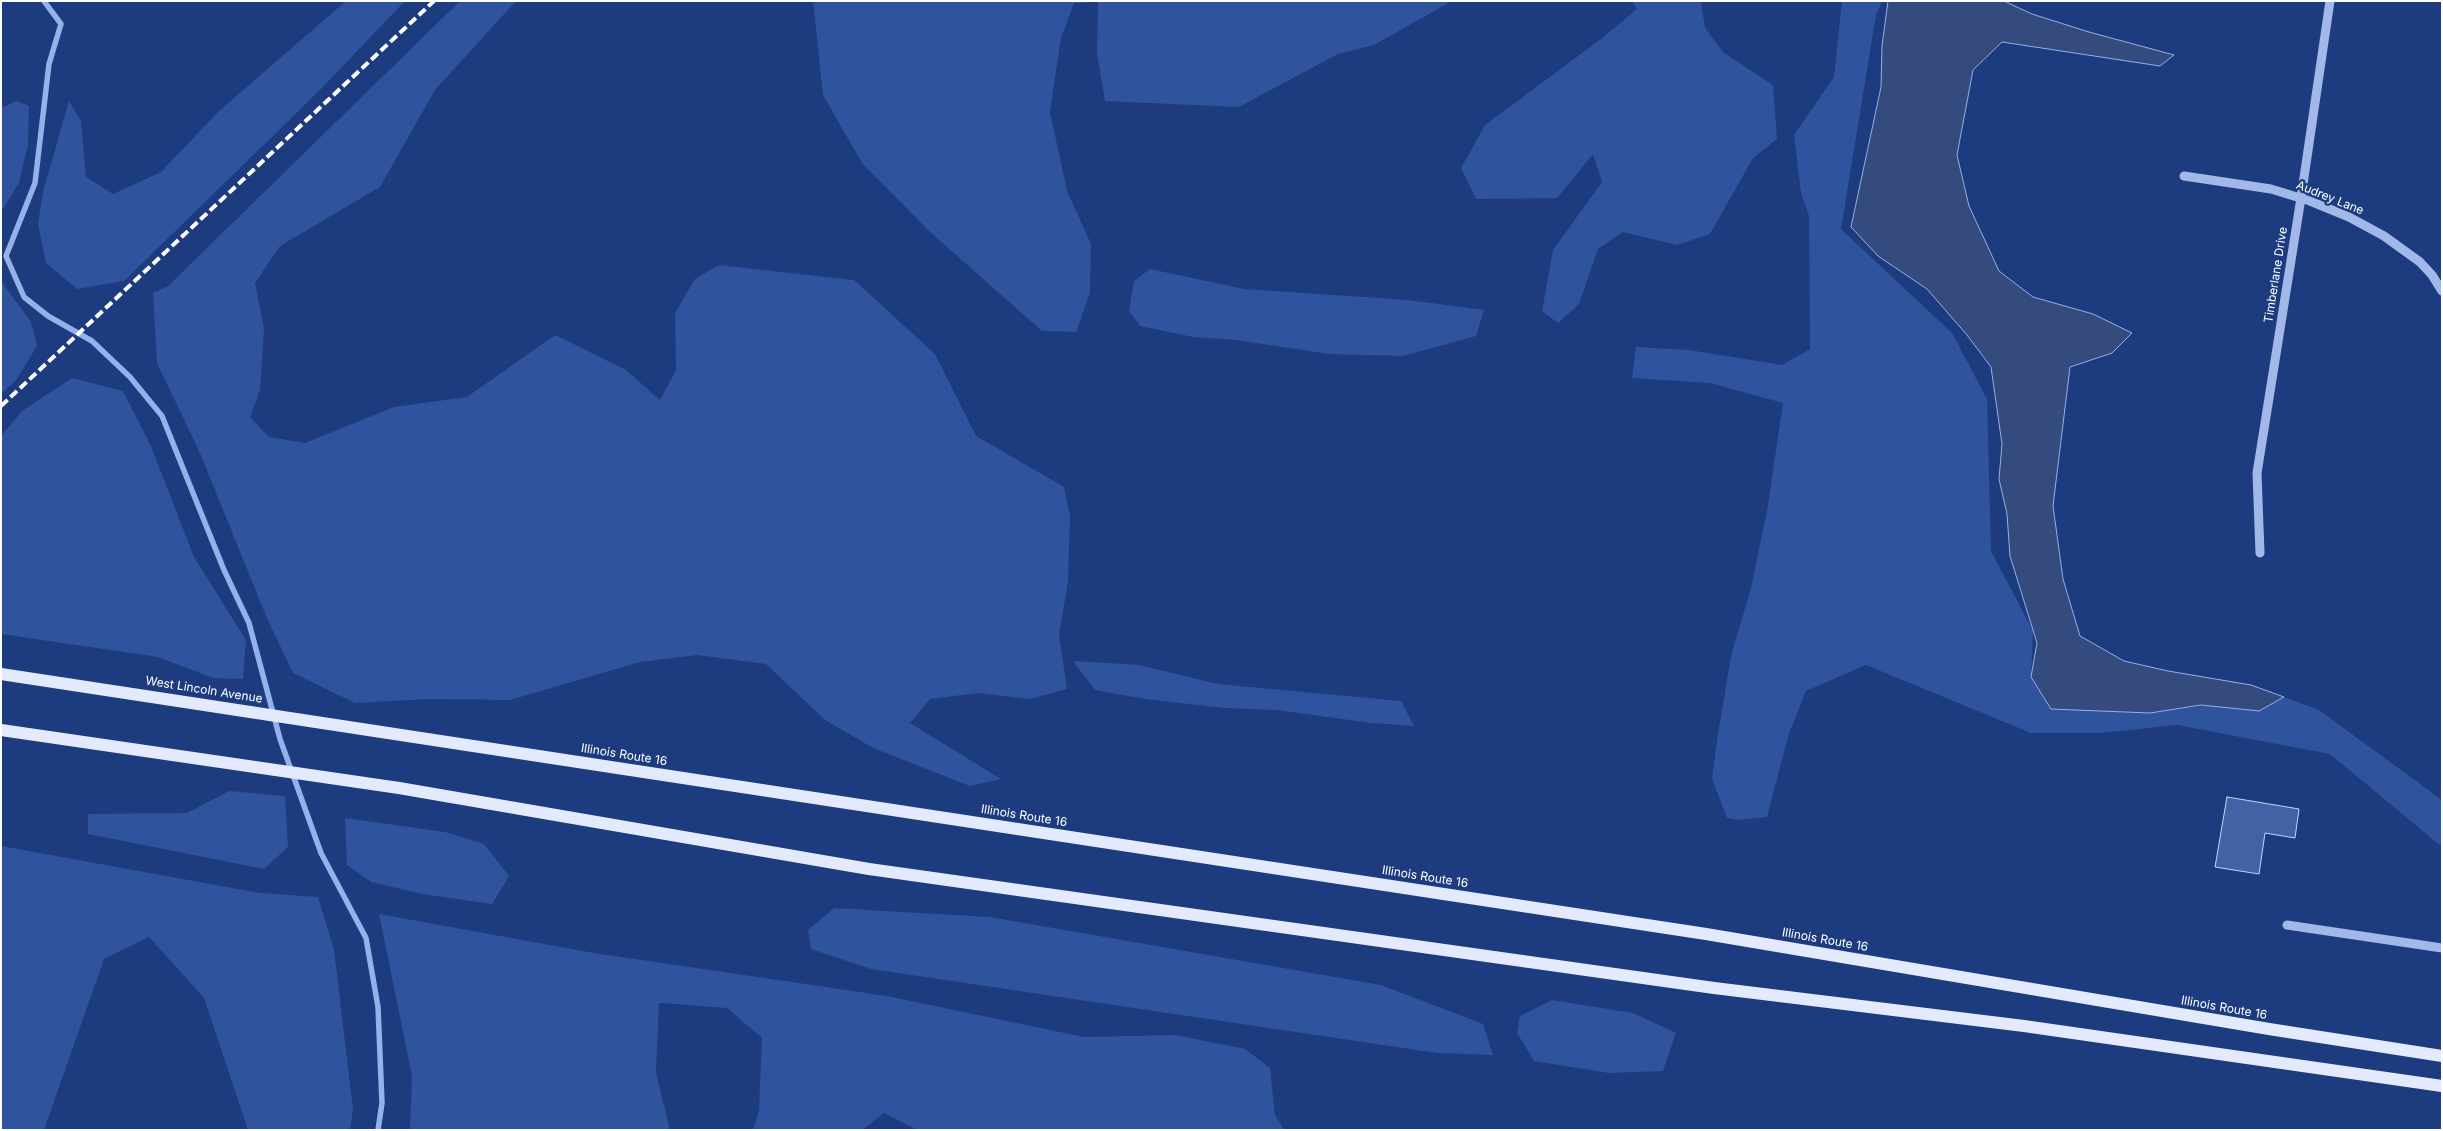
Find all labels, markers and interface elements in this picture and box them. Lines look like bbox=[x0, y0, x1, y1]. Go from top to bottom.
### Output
street label: Audrey Lane bbox=[2294, 178, 2366, 218]
street label: Timberlane Drive bbox=[2261, 226, 2291, 324]
street label: West Lincoln Avenue bbox=[145, 674, 263, 706]
street label: Illinois Route 16 bbox=[580, 741, 668, 769]
street label: Illinois Route 16 bbox=[980, 802, 1068, 830]
street label: Illinois Route 16 bbox=[1381, 863, 1469, 891]
street label: Illinois Route 16 bbox=[1781, 925, 1869, 955]
street label: Illinois Route 16 bbox=[2180, 993, 2268, 1023]

